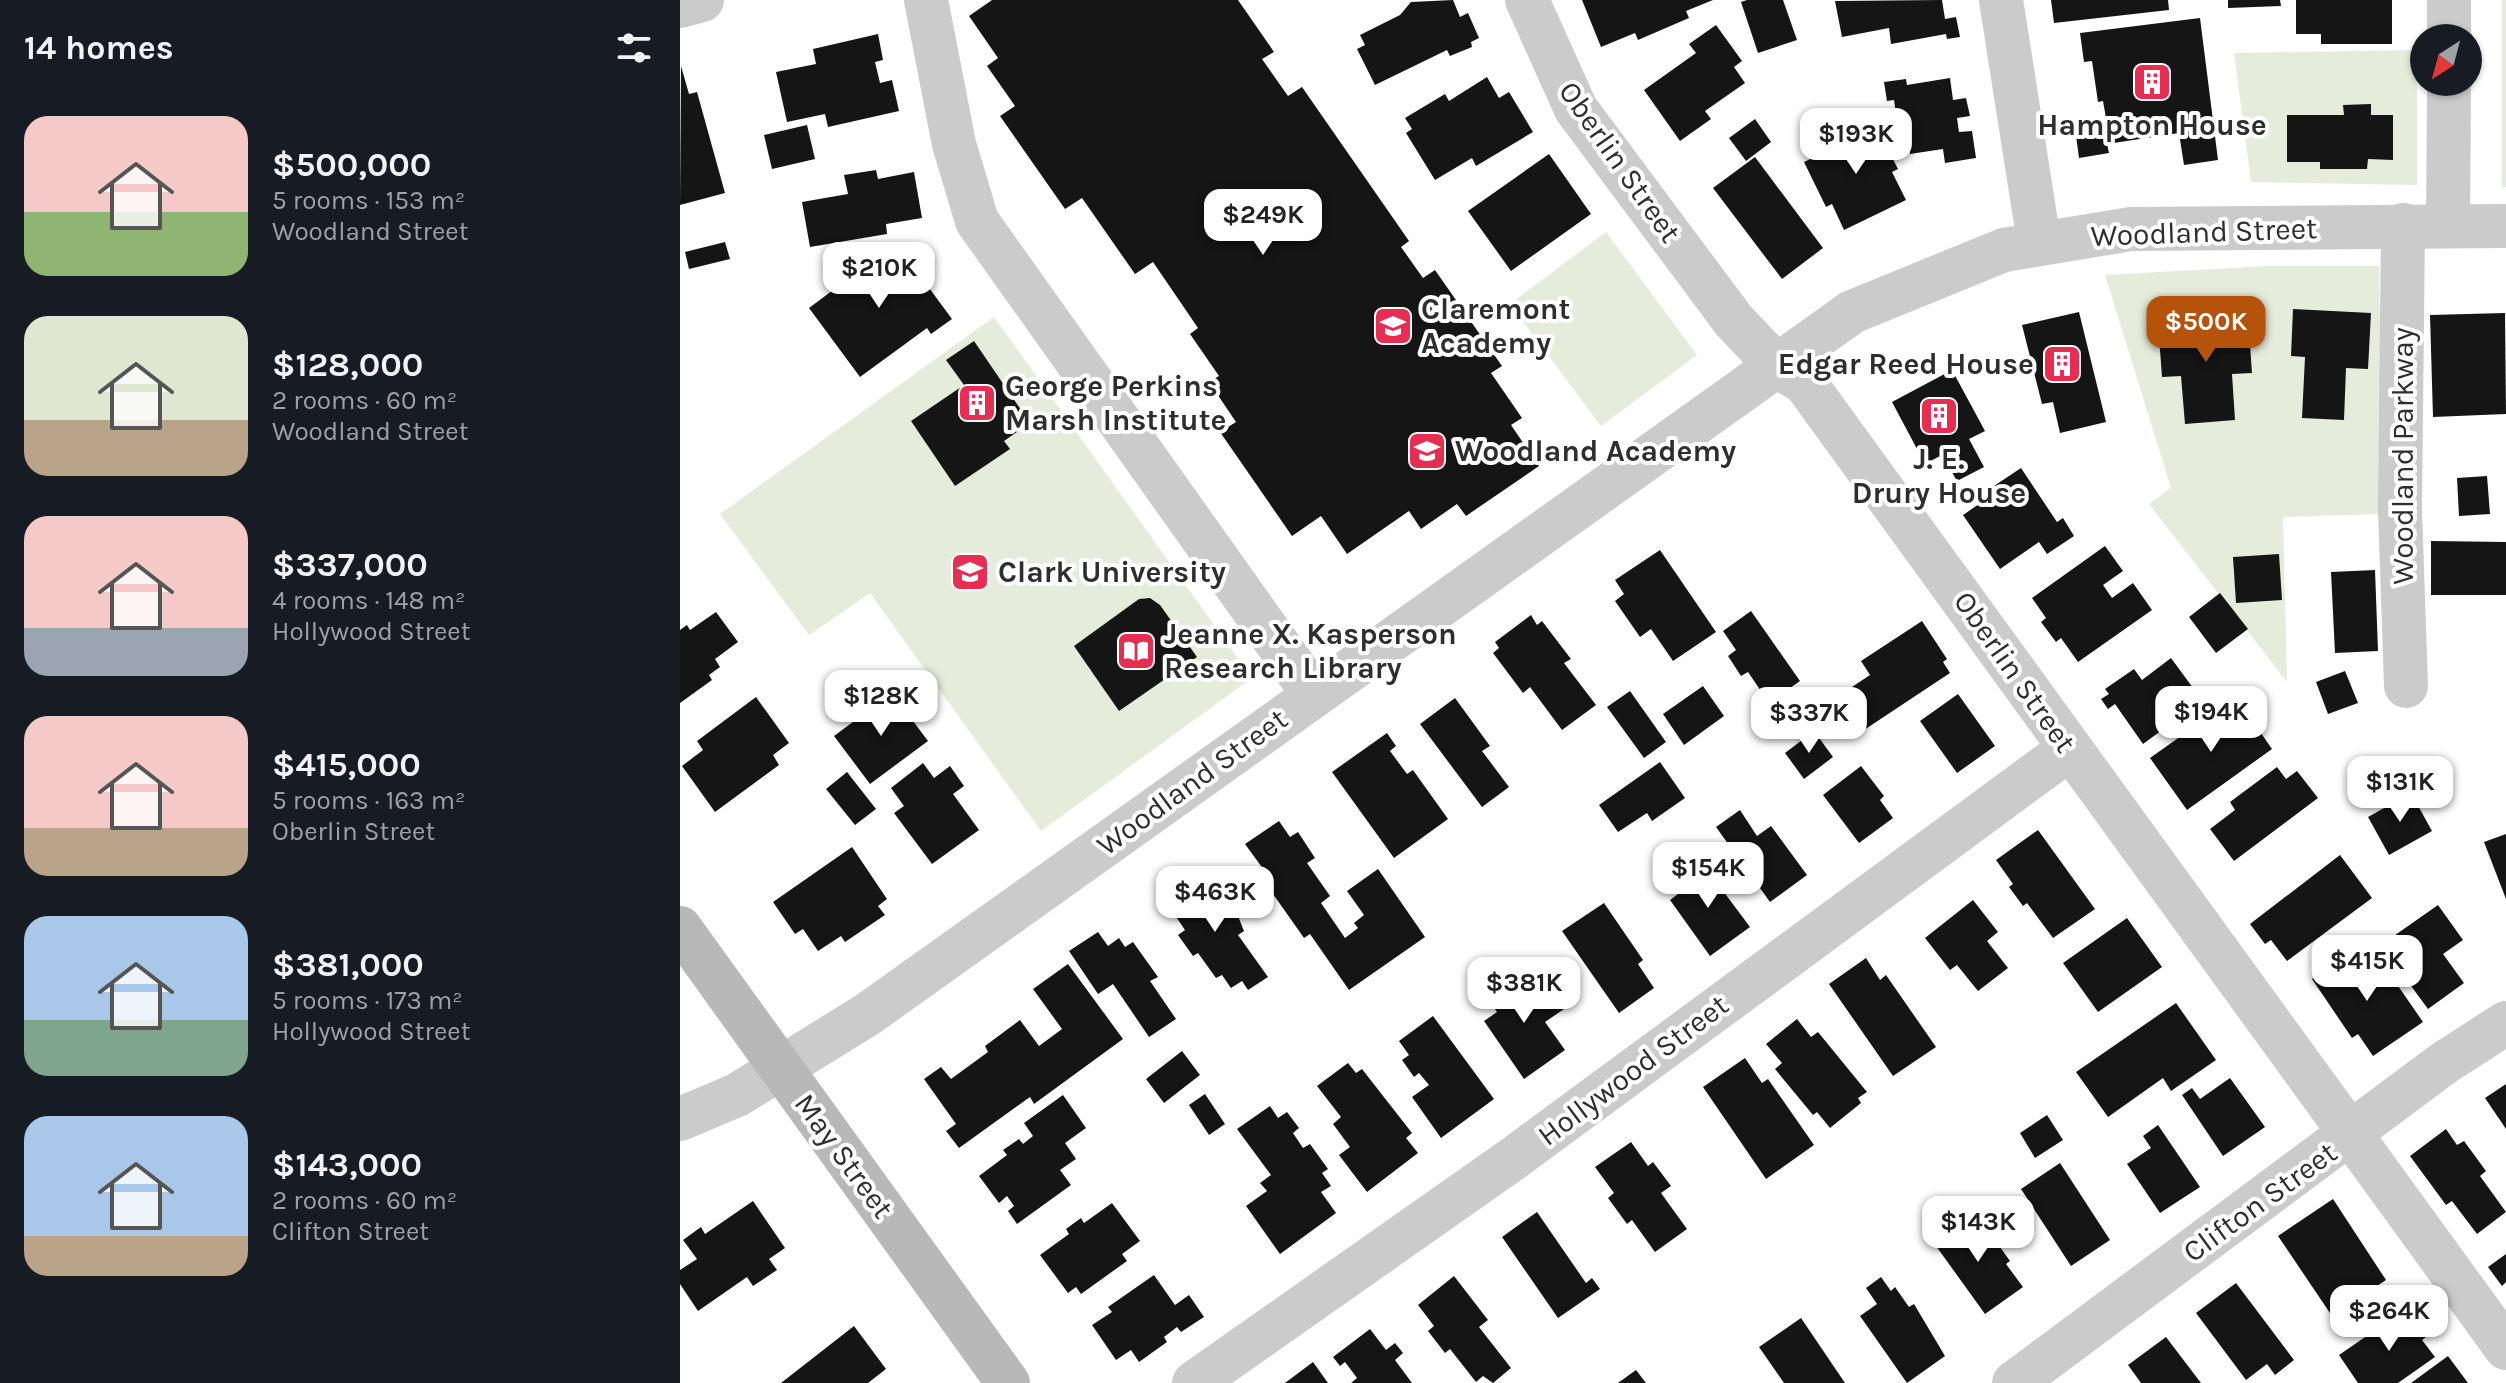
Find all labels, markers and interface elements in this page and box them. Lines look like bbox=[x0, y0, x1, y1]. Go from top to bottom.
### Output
north arrow bbox=[2410, 24, 2482, 96]
map controls bbox=[2410, 24, 2482, 96]
icon: filters bbox=[612, 26, 656, 70]
text: 14 homes bbox=[24, 28, 174, 68]
building icon: Hampton House bbox=[2131, 61, 2173, 103]
street label: Oberlin Street bbox=[1551, 75, 1689, 249]
place label: Hampton House bbox=[2037, 107, 2267, 143]
pin: $193K bbox=[1800, 108, 1912, 176]
text: $193K bbox=[1818, 118, 1894, 149]
text: $500,000 bbox=[272, 145, 431, 185]
icon: home bbox=[88, 148, 184, 244]
text: 5 rooms · 153 m² bbox=[272, 185, 465, 216]
pin: $249K bbox=[1207, 189, 1319, 257]
text: $249K bbox=[1222, 199, 1304, 230]
street label: Woodland Street bbox=[2090, 210, 2318, 254]
text: Woodland Street bbox=[272, 216, 468, 247]
pin: $210K bbox=[823, 242, 935, 310]
text: $210K bbox=[841, 252, 917, 283]
place label: Claremont Academy bbox=[1421, 291, 1571, 361]
pin: $500K bbox=[2150, 296, 2262, 364]
school or university icon: Claremont Academy bbox=[1372, 305, 1414, 347]
text: $500K bbox=[2165, 306, 2247, 337]
street label: Woodland Parkway bbox=[2385, 327, 2421, 585]
building icon: Edgar Reed House bbox=[2041, 343, 2083, 385]
text: $128,000 bbox=[272, 345, 423, 385]
place label: Edgar Reed House bbox=[1778, 346, 2034, 382]
icon: home bbox=[88, 348, 184, 444]
place label: George Perkins Marsh Institute bbox=[1005, 368, 1226, 438]
building icon: George Perkins Marsh Institute bbox=[956, 382, 998, 424]
text: 2 rooms · 60 m² bbox=[272, 385, 457, 416]
building icon: J. E. Drury House bbox=[1918, 395, 1960, 437]
text: Woodland Street bbox=[272, 416, 468, 447]
school or university icon: Woodland Academy bbox=[1406, 430, 1448, 472]
place label: Woodland Academy bbox=[1455, 433, 1736, 469]
place label: J. E. Drury House bbox=[1852, 441, 2026, 511]
text: $337,000 bbox=[272, 545, 428, 585]
icon: home bbox=[88, 548, 184, 644]
school or university icon: Clark University bbox=[949, 551, 991, 593]
place label: Clark University bbox=[998, 554, 1226, 590]
text: 4 rooms · 148 m² bbox=[272, 585, 466, 616]
street label: Oberlin Street bbox=[1946, 585, 2084, 759]
text: Hollywood Street bbox=[272, 616, 470, 647]
place label: Jeanne X. Kasperson Research Library bbox=[1164, 616, 1457, 686]
library icon: Jeanne X. Kasperson Research Library bbox=[1115, 630, 1157, 672]
pin: $128K bbox=[825, 670, 937, 738]
text: $128K bbox=[843, 680, 919, 711]
pin: $194K bbox=[2155, 686, 2267, 754]
pin: $337K bbox=[1753, 687, 1865, 755]
text: $194K bbox=[2173, 696, 2249, 727]
text: $337K bbox=[1769, 697, 1849, 728]
street label: Woodland Street bbox=[1090, 701, 1294, 863]
text: $415,000 bbox=[272, 745, 421, 785]
icon: home bbox=[88, 748, 184, 844]
pin: $131K bbox=[2344, 756, 2456, 824]
text: $131K bbox=[2365, 766, 2435, 797]
text: 5 rooms · 163 m² bbox=[272, 785, 465, 816]
text: Oberlin Street bbox=[272, 816, 435, 847]
pin: $154K bbox=[1652, 842, 1764, 910]
text: $154K bbox=[1671, 852, 1745, 883]
pin: $463K bbox=[1159, 866, 1271, 934]
text: $463K bbox=[1174, 876, 1256, 907]
pin: $415K bbox=[2311, 935, 2423, 1003]
text: $381,000 bbox=[272, 945, 424, 985]
text: $415K bbox=[2330, 945, 2404, 976]
icon: home bbox=[88, 948, 184, 1044]
pin: $381K bbox=[1468, 957, 1580, 1025]
text: $381K bbox=[1485, 967, 1563, 998]
text: 5 rooms · 173 m² bbox=[272, 985, 463, 1016]
street label: Hollywood Street bbox=[1531, 987, 1735, 1153]
text: Hollywood Street bbox=[272, 1016, 470, 1047]
street label: May Street bbox=[787, 1087, 901, 1225]
street label: Clifton Street bbox=[2176, 1134, 2344, 1270]
text: $143,000 bbox=[272, 1145, 422, 1185]
icon: home bbox=[88, 1148, 184, 1244]
text: 2 rooms · 60 m² bbox=[272, 1185, 457, 1216]
pin: $143K bbox=[1922, 1196, 2034, 1264]
text: $143K bbox=[1940, 1206, 2016, 1237]
text: Clifton Street bbox=[272, 1216, 429, 1247]
pin: $264K bbox=[2333, 1285, 2445, 1353]
text: $264K bbox=[2348, 1295, 2430, 1326]

